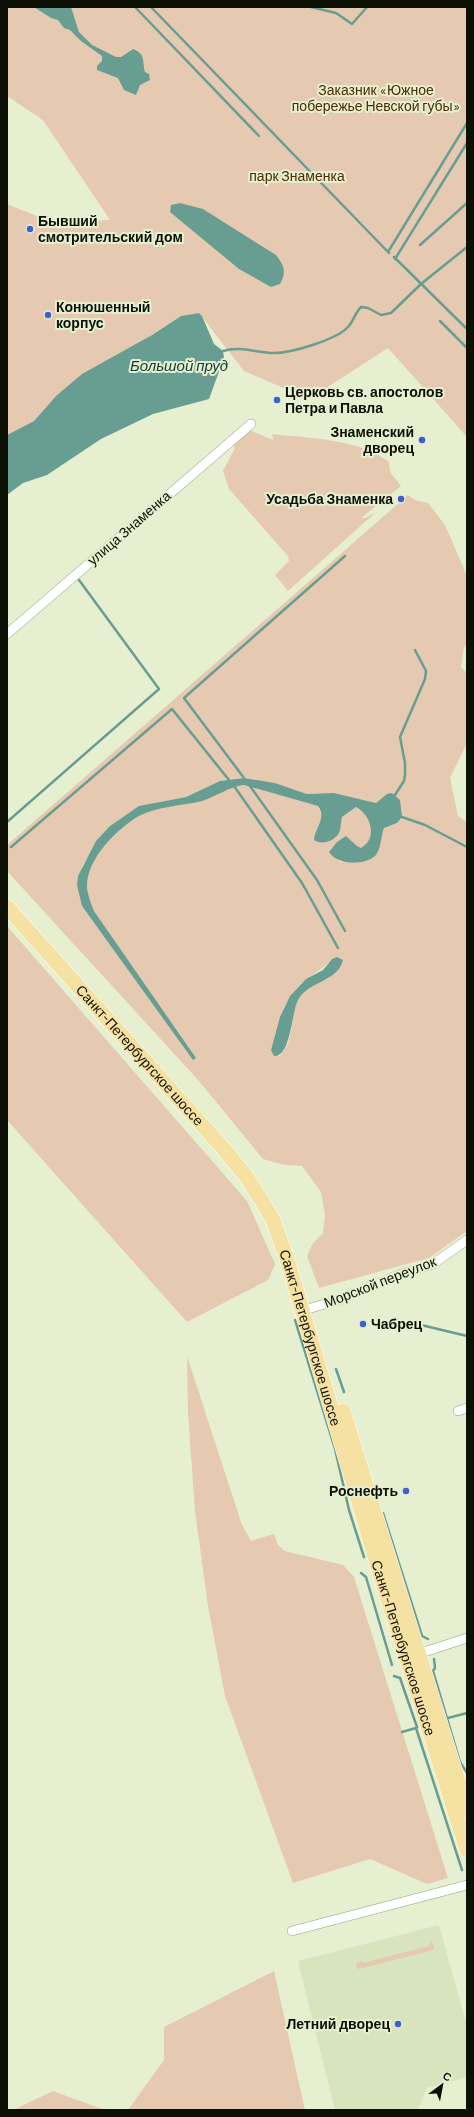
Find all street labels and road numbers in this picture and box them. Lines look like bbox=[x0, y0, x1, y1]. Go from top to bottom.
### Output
street label: улица Знаменка bbox=[84, 487, 174, 568]
street label: Санкт-Петербургское шоссе bbox=[73, 981, 208, 1129]
street label: Санкт-Петербургское шоссе bbox=[276, 1247, 345, 1428]
street label: Морской переулок bbox=[321, 1252, 439, 1311]
street label: Санкт-Петербургское шоссе bbox=[368, 1558, 440, 1738]

